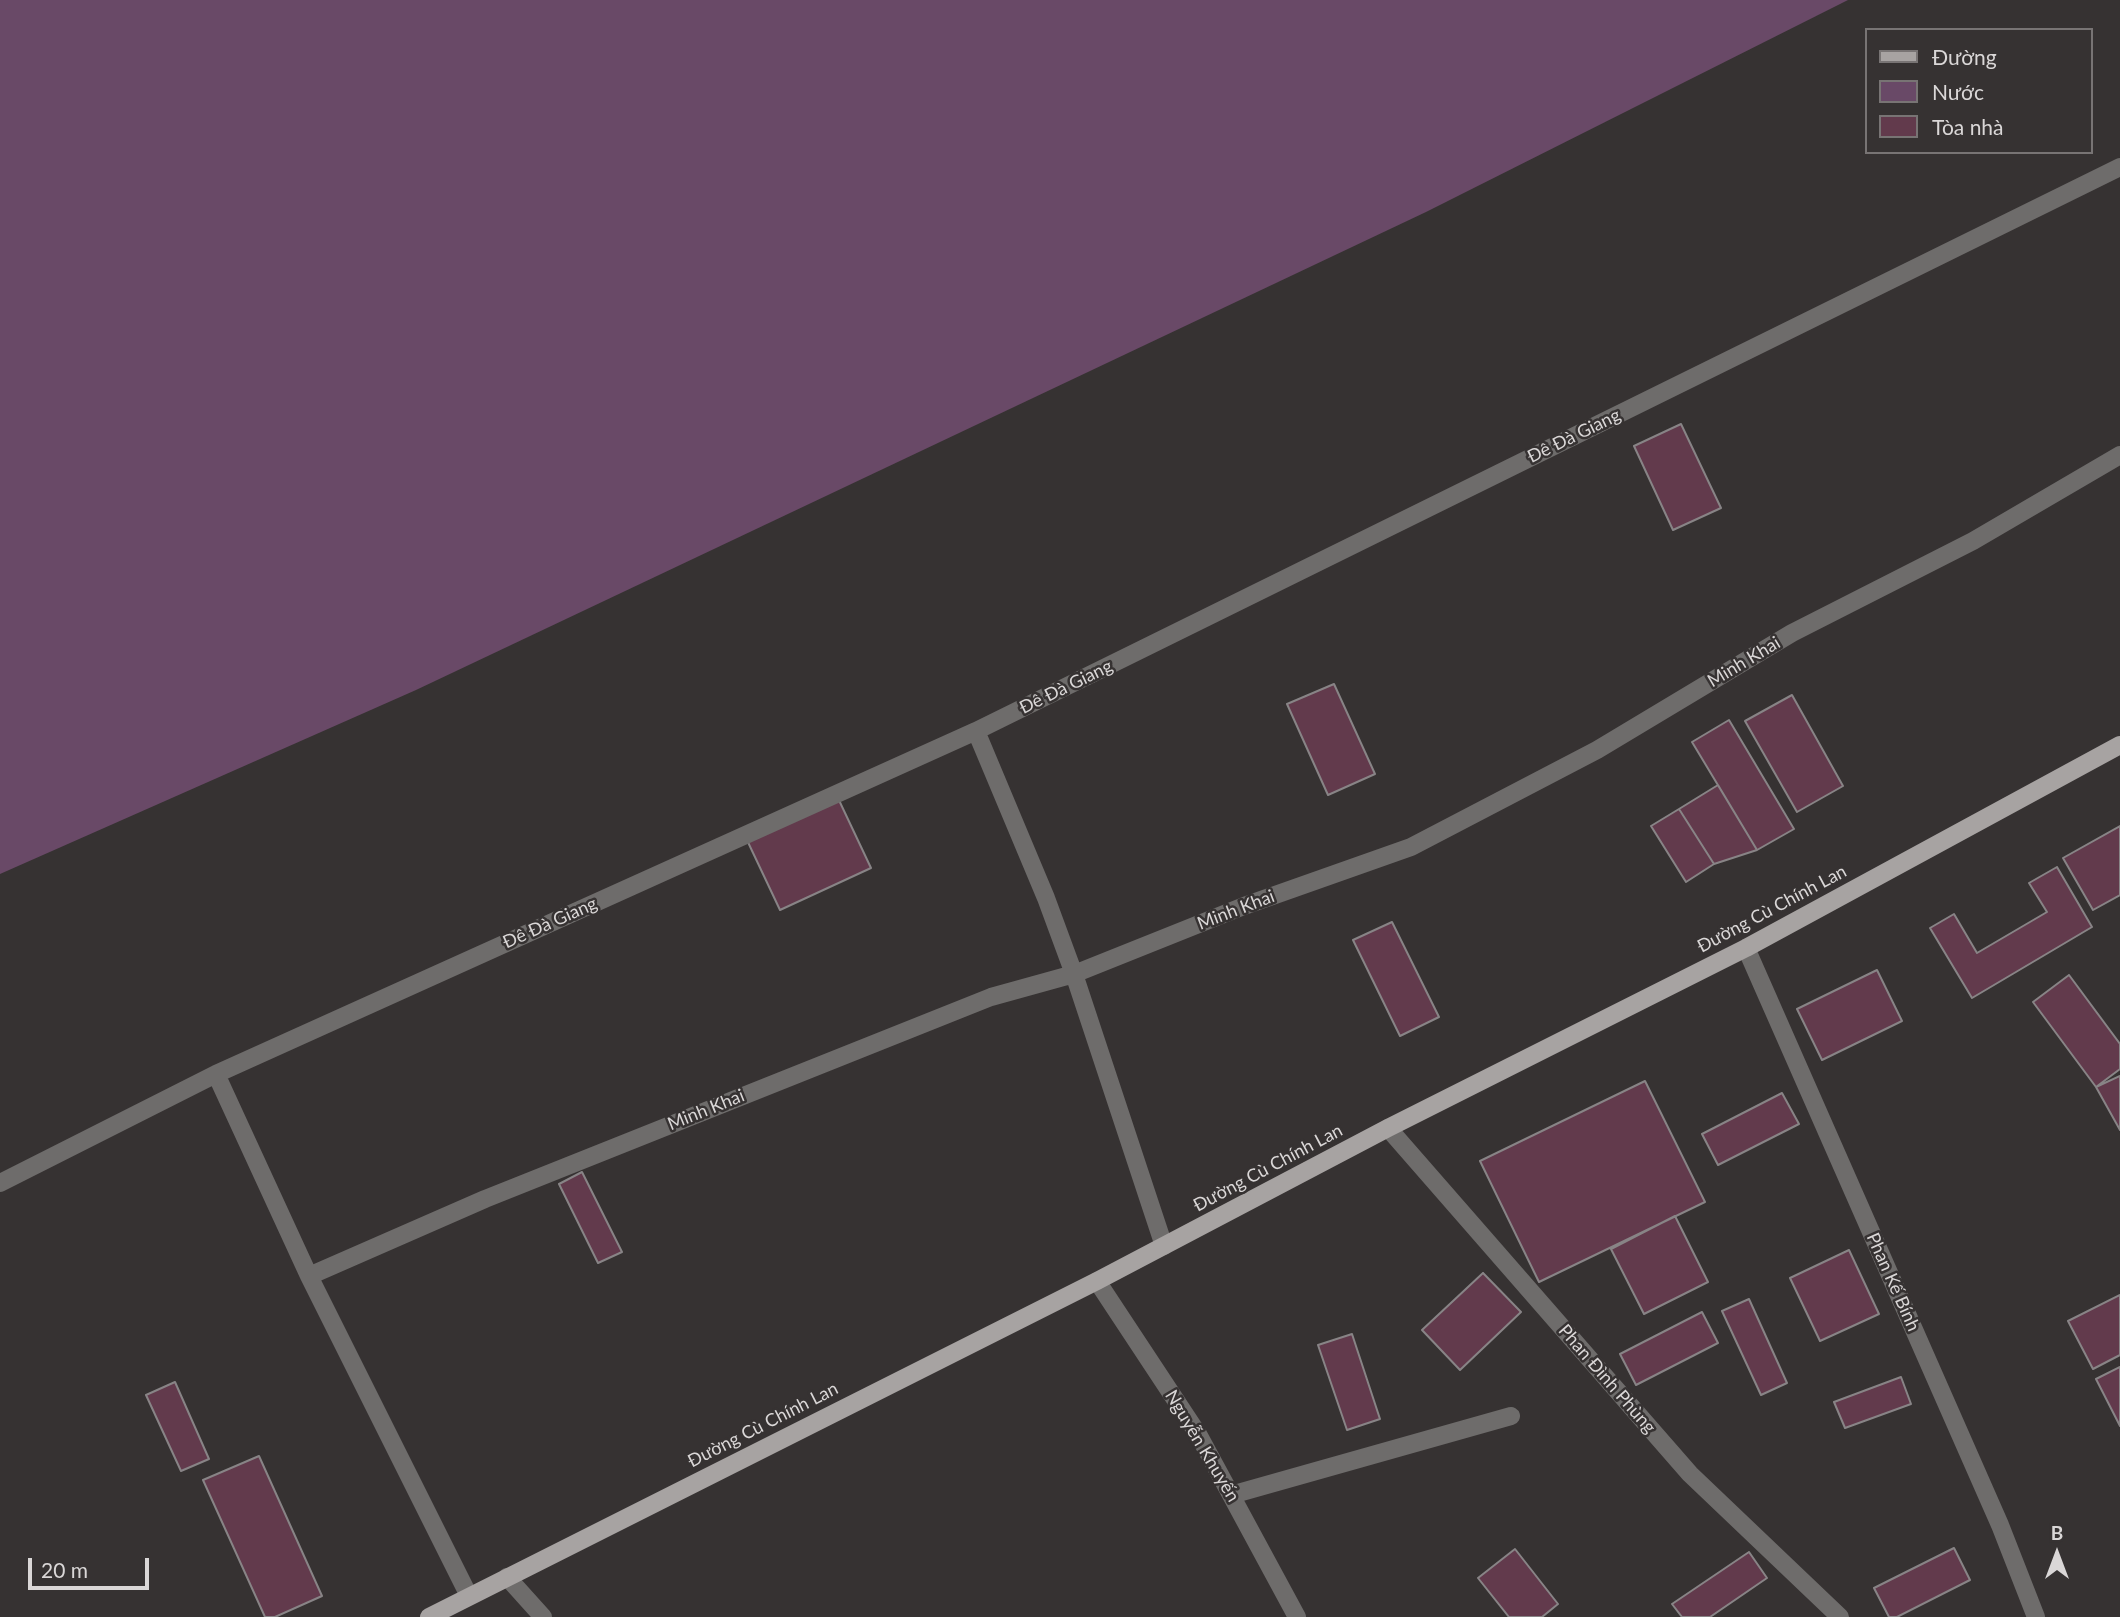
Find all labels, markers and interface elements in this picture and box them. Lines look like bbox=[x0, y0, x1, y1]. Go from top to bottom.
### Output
legend bbox=[1864, 28, 2092, 154]
text: Đường bbox=[1932, 44, 1997, 69]
text: Nước bbox=[1932, 79, 1984, 104]
text: Tòa nhà bbox=[1932, 114, 2004, 139]
street label: Đê Đà Giang bbox=[1524, 404, 1624, 468]
street label: Minh Khai bbox=[1704, 632, 1784, 692]
street label: Đê Đà Giang bbox=[1016, 655, 1116, 719]
street label: Đường Cù Chính Lan bbox=[1694, 861, 1850, 957]
street label: Minh Khai bbox=[1194, 885, 1278, 935]
street label: Đê Đà Giang bbox=[500, 893, 600, 953]
street label: Minh Khai bbox=[664, 1085, 748, 1135]
street label: Đường Cù Chính Lan bbox=[1190, 1120, 1346, 1216]
street label: Phan Kế Bính bbox=[1862, 1229, 1924, 1335]
street label: Phan Đình Phùng bbox=[1554, 1320, 1660, 1438]
street label: Đường Cù Chính Lan bbox=[684, 1378, 842, 1472]
street label: Nguyễn Khuyến bbox=[1160, 1386, 1244, 1506]
north arrow bbox=[2022, 1519, 2092, 1589]
text: B bbox=[2051, 1521, 2063, 1544]
scale bar bbox=[32, 1544, 152, 1588]
text: 20 m bbox=[41, 1557, 88, 1582]

